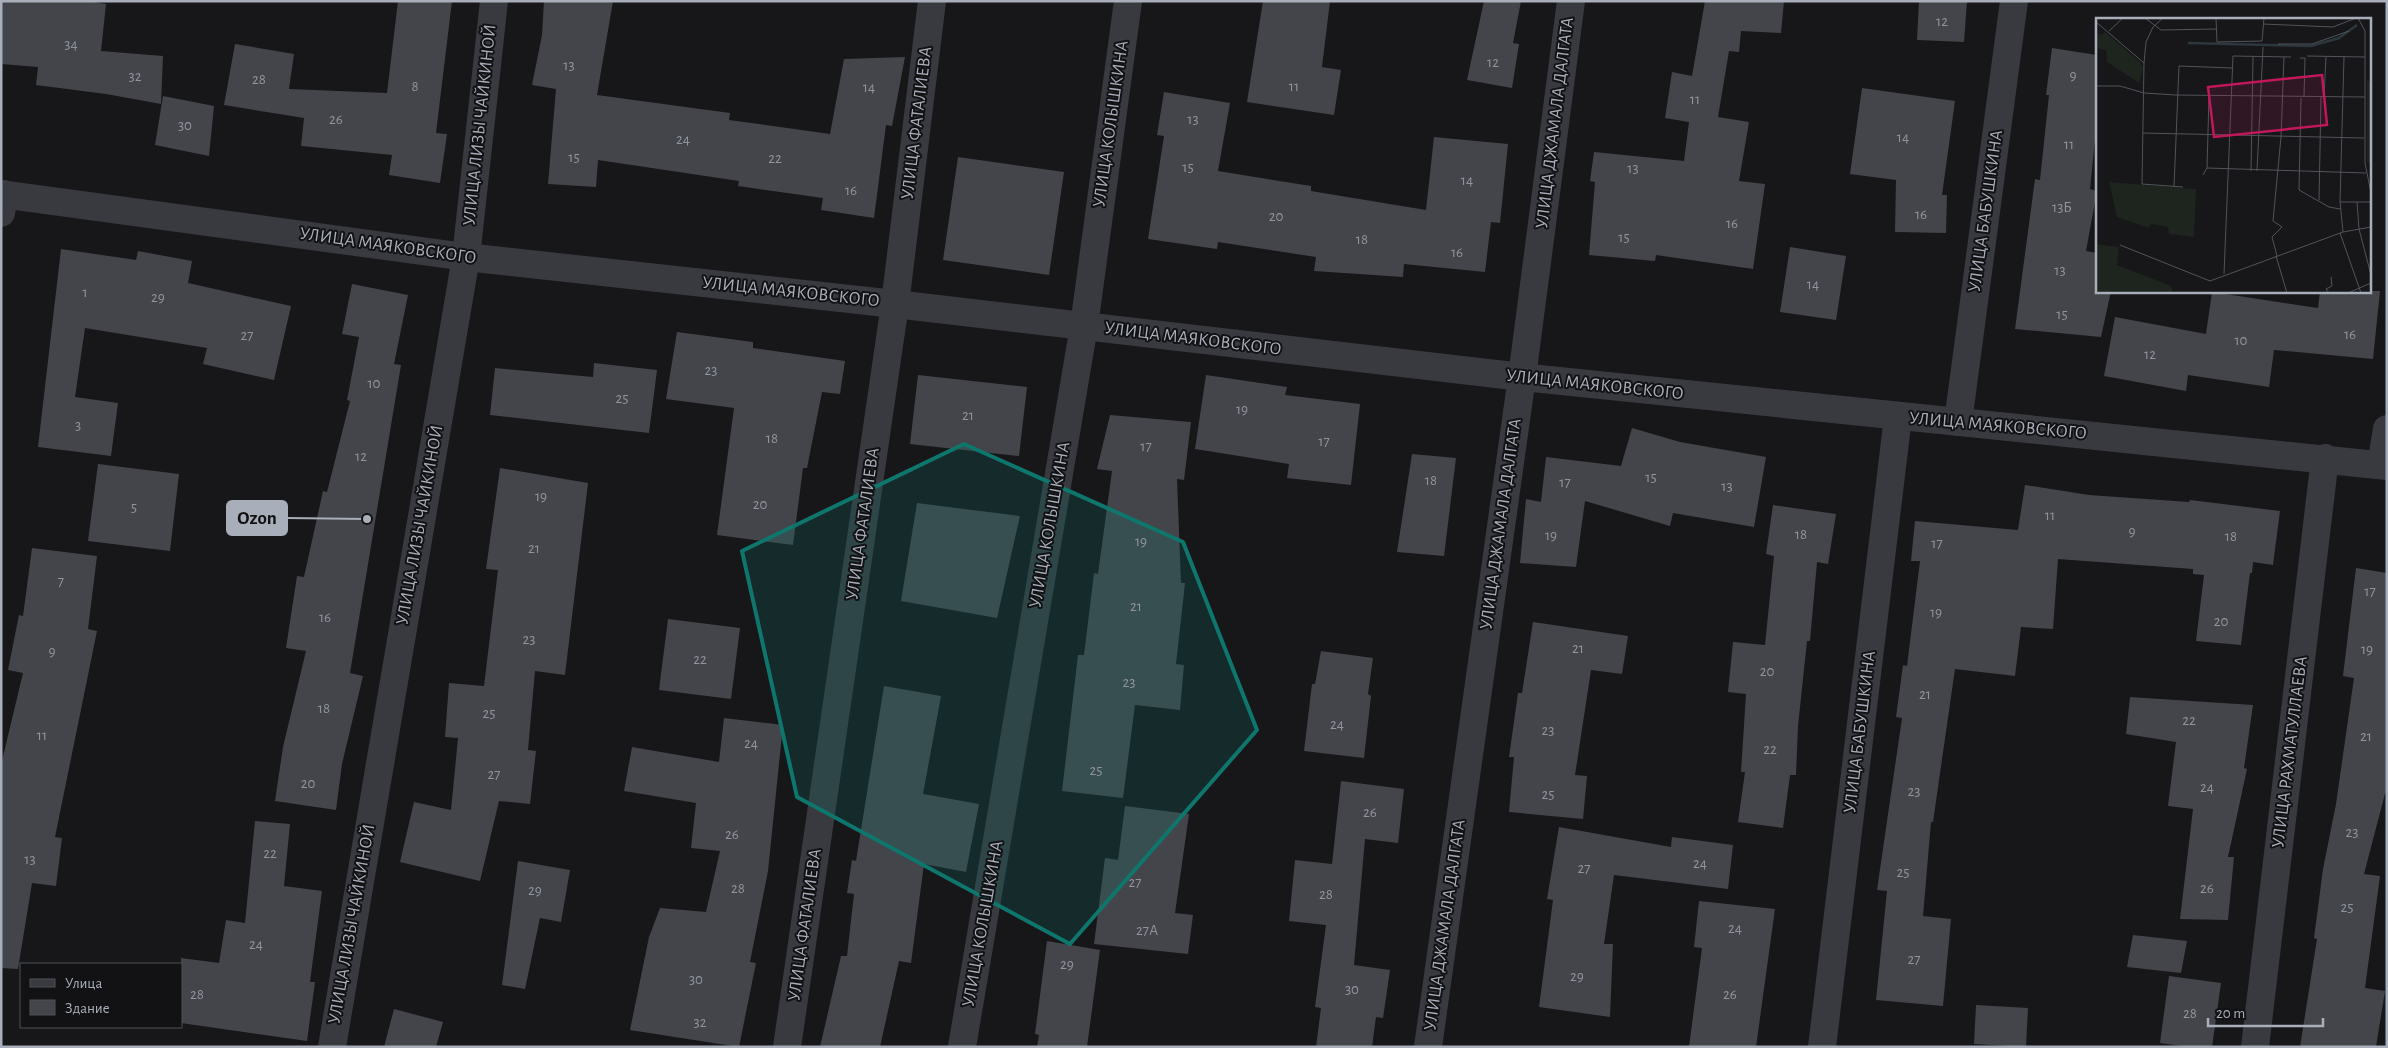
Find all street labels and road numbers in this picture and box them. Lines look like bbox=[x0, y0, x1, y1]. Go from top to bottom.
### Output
street label: УЛИЦА ДЖАМАЛА ДАЛГАТА bbox=[1533, 16, 1577, 230]
street label: УЛИЦА ЛИЗЫ ЧАЙКИНОЙ bbox=[458, 23, 500, 227]
street label: УЛИЦА КОЛЫШКИНА bbox=[1090, 39, 1132, 209]
street label: УЛИЦА ФАТАЛИЕВА bbox=[899, 45, 935, 200]
street label: УЛИЦА БАБУШКИНА bbox=[1966, 128, 2006, 293]
street label: УЛИЦА МАЯКОВСКОГО bbox=[298, 225, 478, 267]
street label: УЛИЦА МАЯКОВСКОГО bbox=[701, 274, 881, 310]
street label: УЛИЦА МАЯКОВСКОГО bbox=[1103, 319, 1283, 359]
street label: УЛИЦА МАЯКОВСКОГО bbox=[1505, 367, 1685, 403]
street label: УЛИЦА МАЯКОВСКОГО bbox=[1908, 409, 2088, 443]
street label: УЛИЦА ДЖАМАЛА ДАЛГАТА bbox=[1477, 417, 1525, 631]
street label: УЛИЦА ЛИЗЫ ЧАЙКИНОЙ bbox=[392, 423, 446, 626]
street label: УЛИЦА КОЛЫШКИНА bbox=[1027, 440, 1074, 609]
street label: УЛИЦА ФАТАЛИЕВА bbox=[843, 446, 883, 601]
street label: УЛИЦА БАБУШКИНА bbox=[1841, 649, 1879, 814]
street label: УЛИЦА РАХМАТУЛЛАЕВА bbox=[2269, 655, 2311, 849]
street label: УЛИЦА ДЖАМАЛА ДАЛГАТА bbox=[1421, 818, 1469, 1032]
street label: УЛИЦА ЛИЗЫ ЧАЙКИНОЙ bbox=[324, 822, 378, 1025]
street label: УЛИЦА КОЛЫШКИНА bbox=[960, 839, 1007, 1008]
street label: УЛИЦА ФАТАЛИЕВА bbox=[785, 847, 825, 1002]

